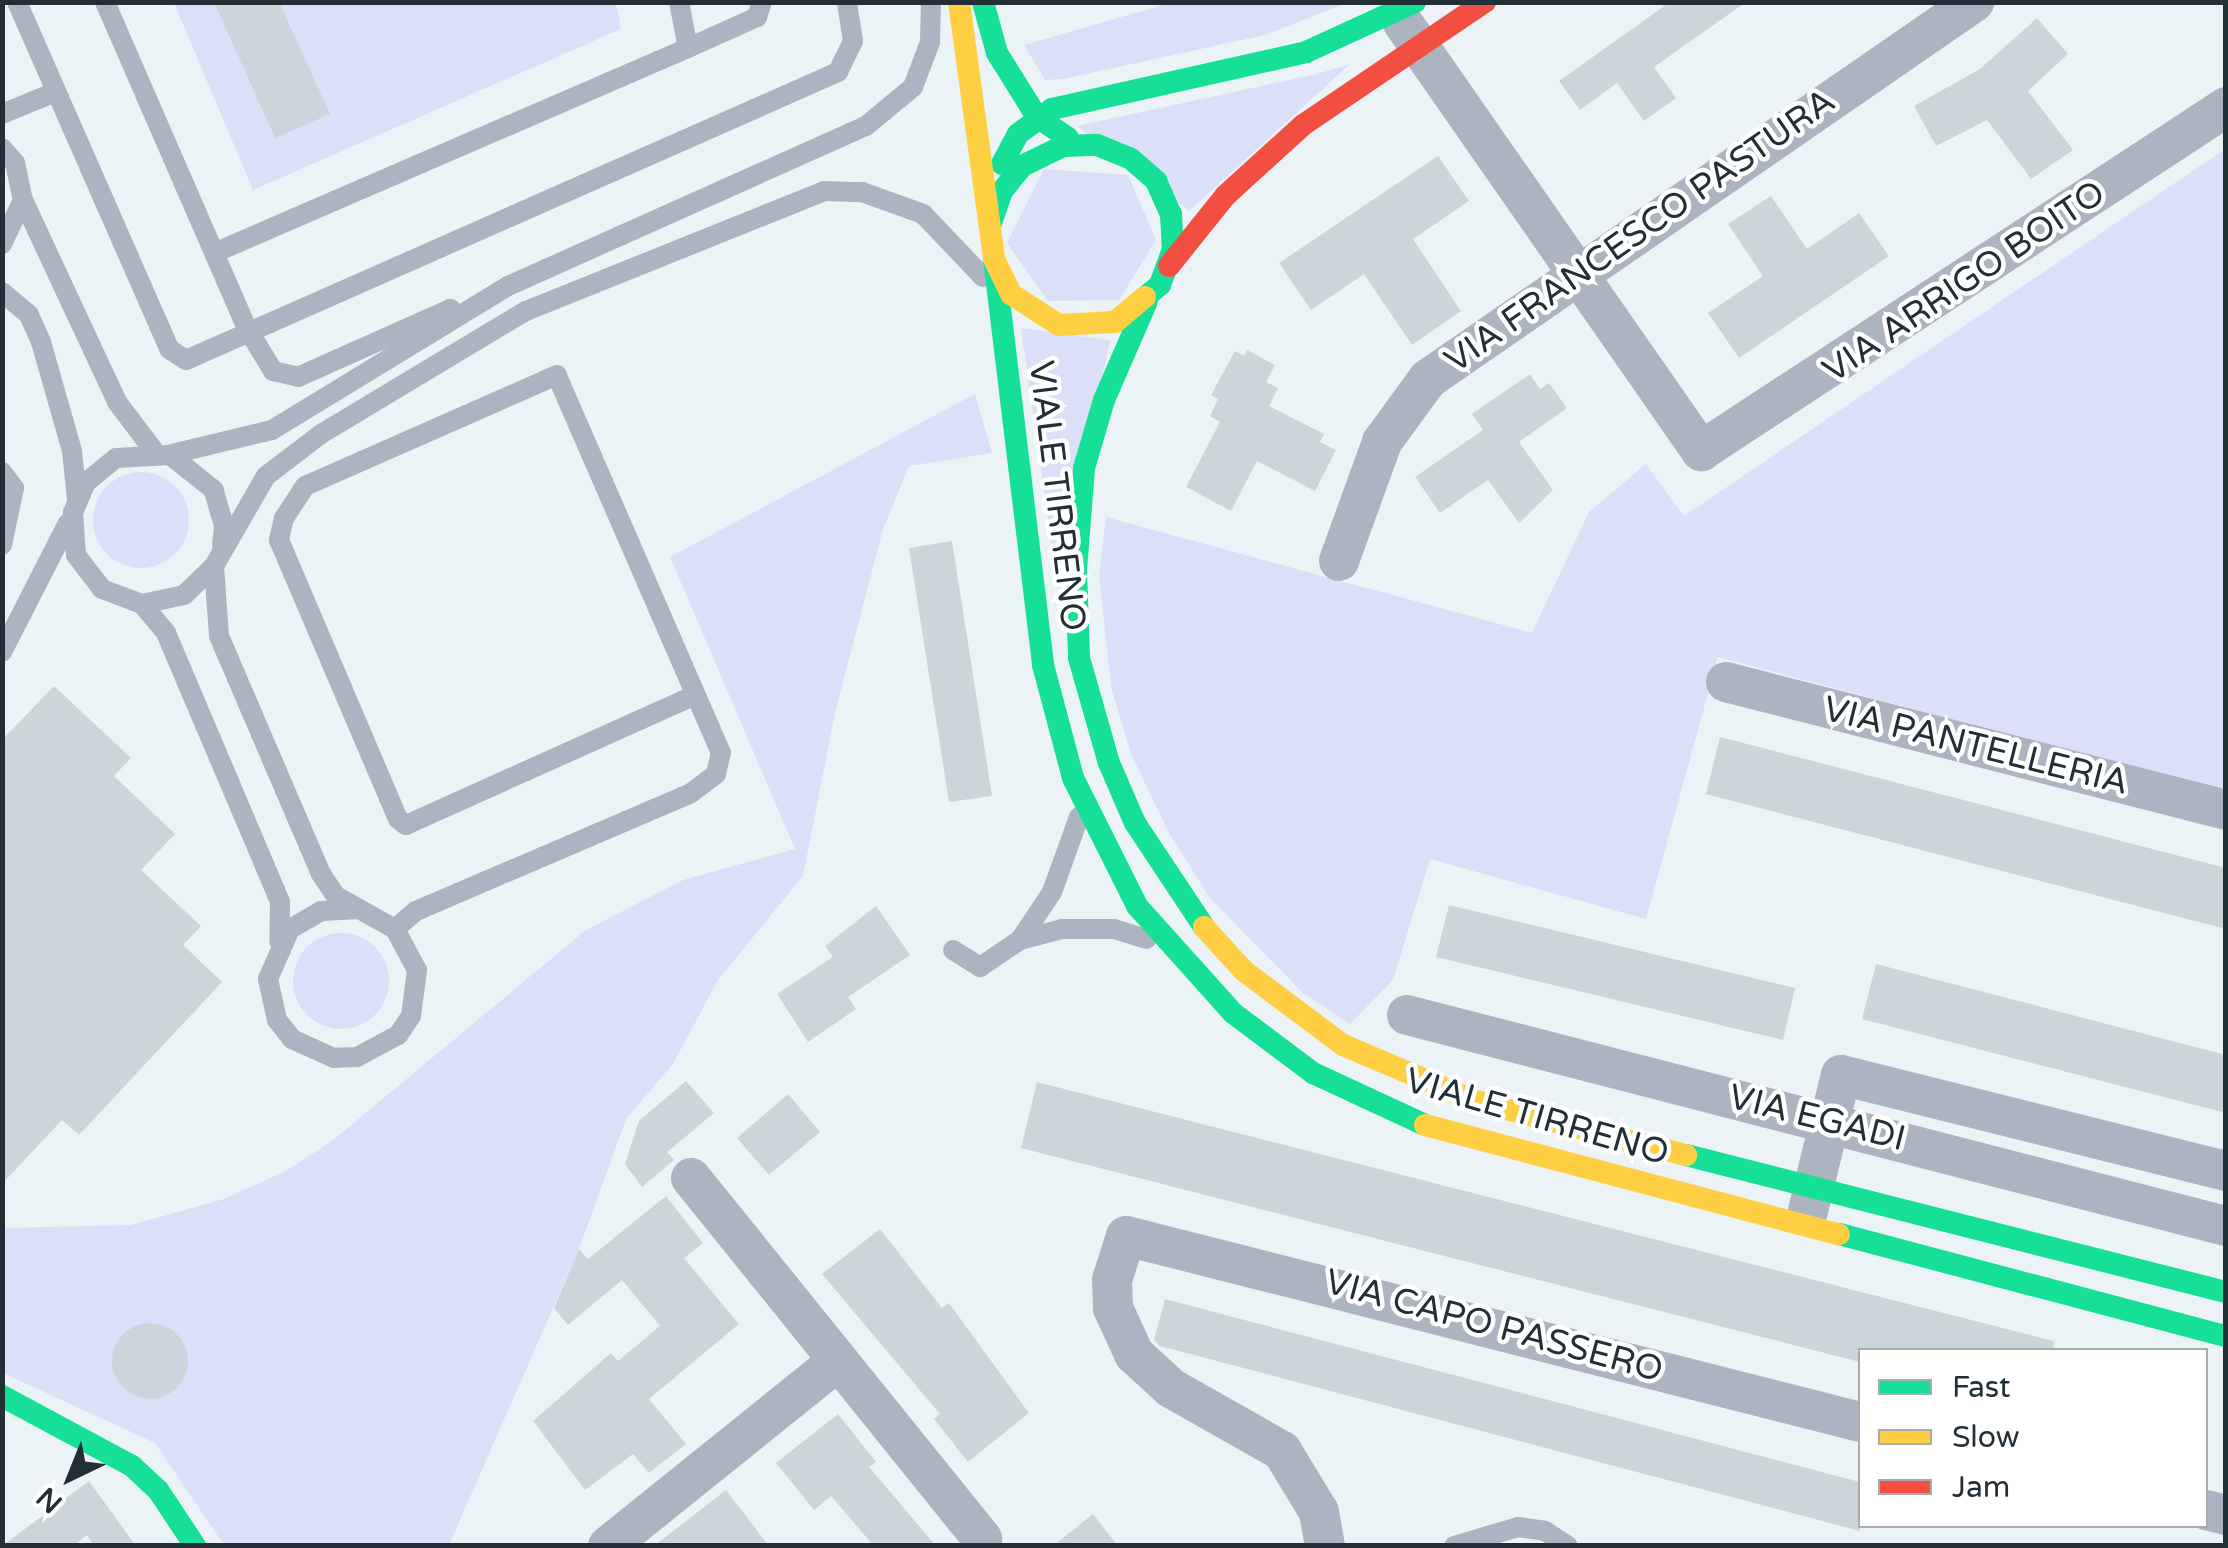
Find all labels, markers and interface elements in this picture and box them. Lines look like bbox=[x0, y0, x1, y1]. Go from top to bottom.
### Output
street label: VIA FRANCESCO PASTURA bbox=[1437, 80, 1843, 382]
street label: VIA ARRIGO BOITO bbox=[1815, 172, 2113, 392]
street label: VIALE TIRRENO bbox=[1020, 358, 1094, 634]
street label: VIA PANTELLERIA bbox=[1819, 688, 2133, 804]
street label: VIALE TIRRENO bbox=[1401, 1059, 1673, 1175]
street label: VIA EGADI bbox=[1724, 1076, 1910, 1160]
street label: VIA CAPO PASSERO bbox=[1321, 1261, 1667, 1391]
legend bbox=[1858, 1348, 2208, 1528]
text: Fast bbox=[1952, 1369, 2011, 1406]
text: Slow bbox=[1952, 1419, 2020, 1456]
north arrow bbox=[20, 1428, 120, 1528]
text: Jam bbox=[1952, 1469, 2010, 1506]
text: N bbox=[30, 1480, 69, 1520]

